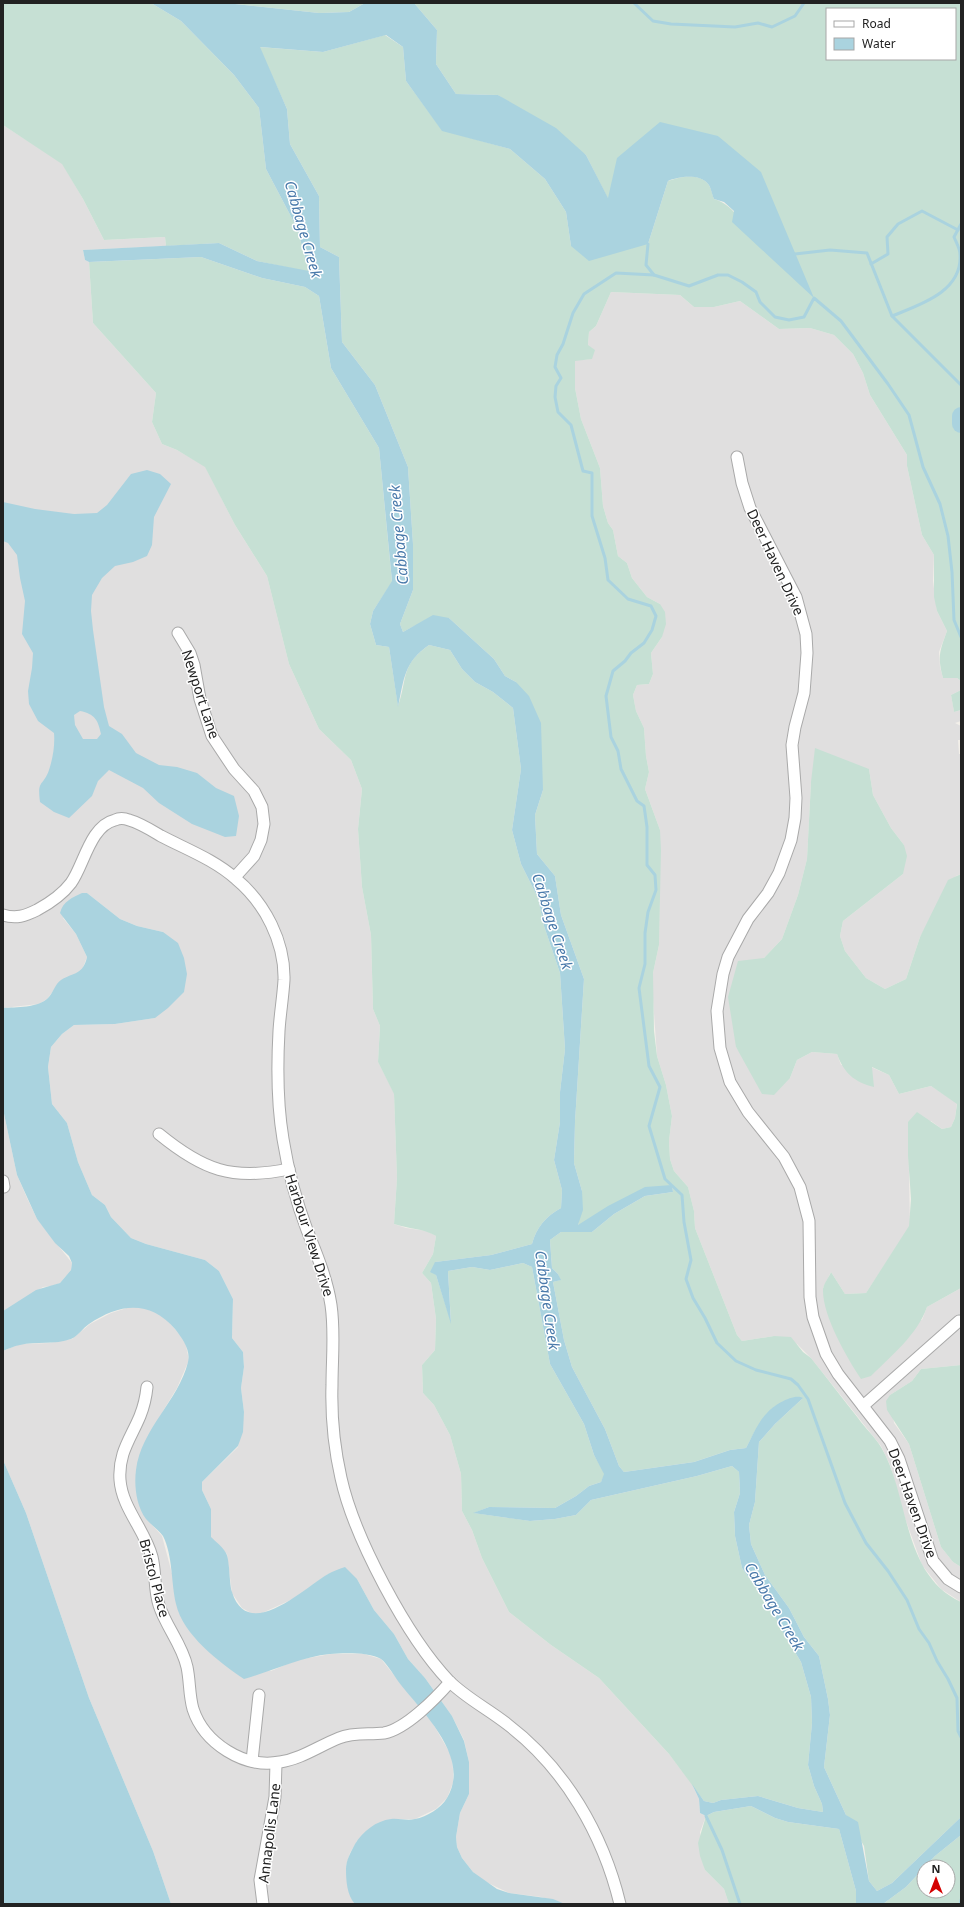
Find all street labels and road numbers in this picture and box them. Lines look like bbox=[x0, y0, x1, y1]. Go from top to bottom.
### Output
street label: Deer Haven Drive bbox=[743, 506, 809, 618]
street label: Newport Lane bbox=[178, 647, 224, 741]
street label: Harbour View Drive bbox=[281, 1171, 339, 1299]
street label: Deer Haven Drive bbox=[884, 1445, 942, 1561]
street label: Bristol Place bbox=[135, 1537, 175, 1619]
street label: Annapolis Lane bbox=[253, 1782, 285, 1884]

